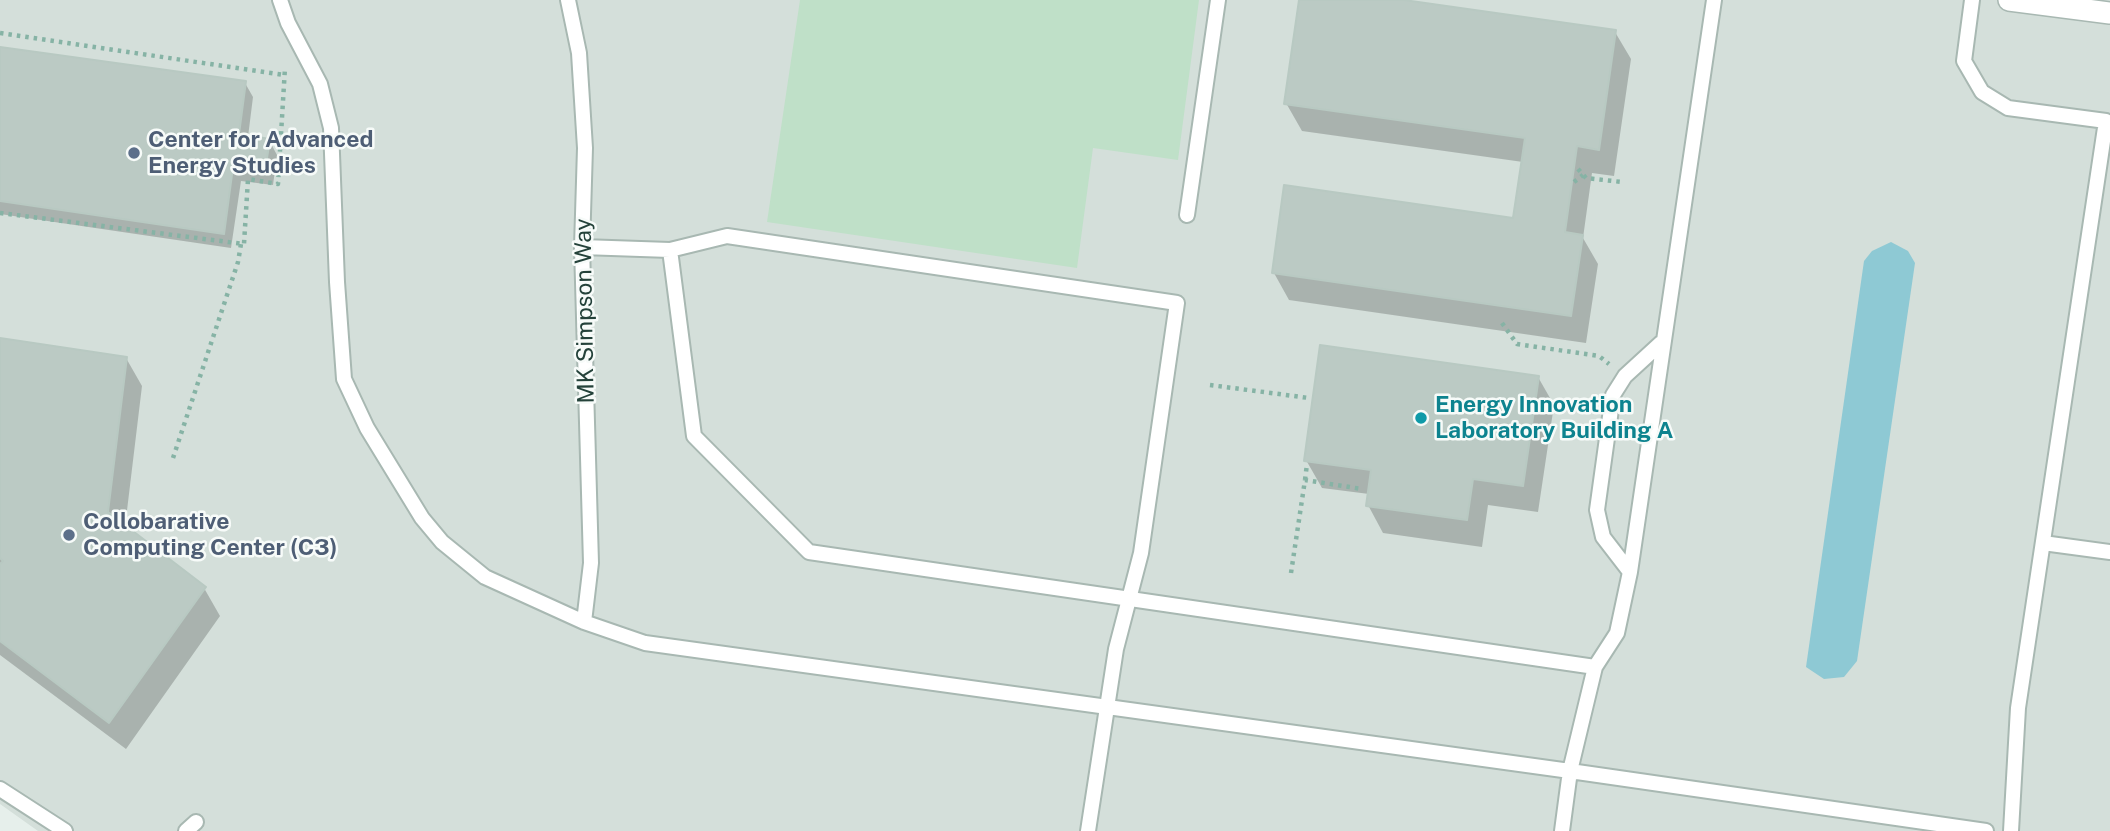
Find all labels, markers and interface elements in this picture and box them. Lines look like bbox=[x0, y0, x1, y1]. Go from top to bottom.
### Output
place label: Center for Advanced Energy Studies bbox=[148, 126, 373, 180]
marker: Center for Advanced Energy Studies bbox=[126, 145, 142, 161]
street label: MK Simpson Way bbox=[570, 218, 600, 404]
place label: Energy Innovation Laboratory Building A bbox=[1435, 391, 1673, 445]
marker: Energy Innovation Laboratory Building A bbox=[1413, 410, 1429, 426]
place label: Collobarative Computing Center (C3) bbox=[83, 508, 337, 562]
marker: Collobarative Computing Center (C3) bbox=[61, 527, 77, 543]

